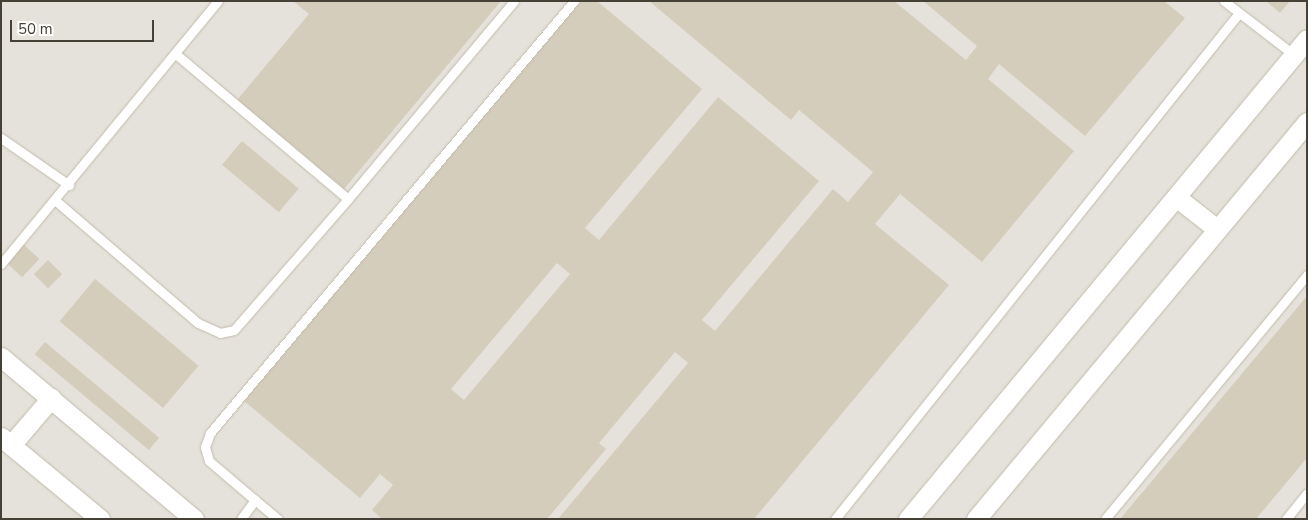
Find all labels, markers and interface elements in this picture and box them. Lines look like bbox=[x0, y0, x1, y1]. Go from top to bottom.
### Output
scale bar bbox=[12, 10, 156, 42]
text: 50 m bbox=[18, 19, 53, 39]

